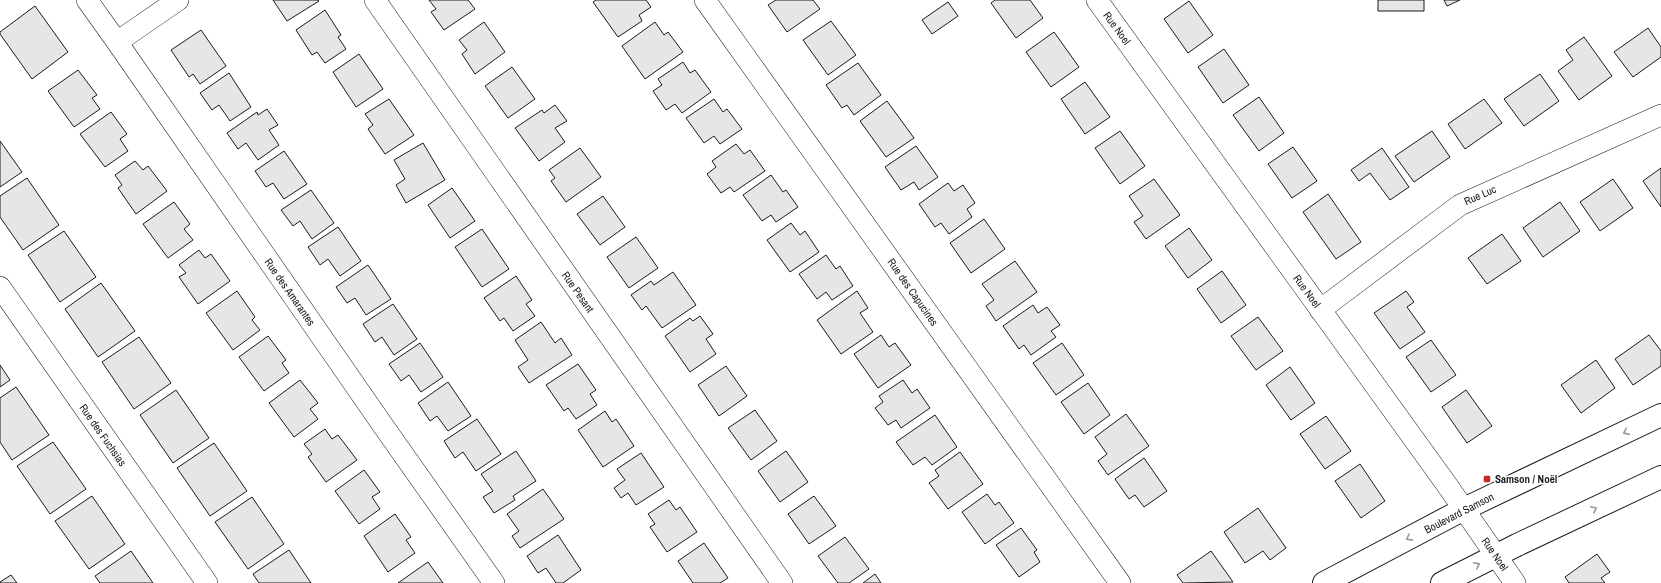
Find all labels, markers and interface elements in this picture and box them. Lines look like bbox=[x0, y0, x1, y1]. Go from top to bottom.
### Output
street label: Rue Noel bbox=[1100, 9, 1134, 47]
street label: Rue Luc bbox=[1462, 182, 1499, 208]
street label: Rue des Amarantes bbox=[262, 256, 319, 329]
street label: Rue des Capucines bbox=[885, 256, 942, 329]
street label: Rue Pesant bbox=[559, 269, 598, 316]
street label: Rue Noel bbox=[1290, 272, 1324, 310]
street label: Rue des Fuchsias bbox=[76, 401, 130, 469]
one-way arrow bbox=[1623, 427, 1630, 435]
place label: Samson / Noël bbox=[1495, 472, 1557, 486]
marker: Samson / Noël bbox=[1482, 474, 1492, 484]
street label: Boulevard Samson bbox=[1422, 489, 1496, 537]
one-way arrow bbox=[1589, 506, 1597, 514]
one-way arrow bbox=[1405, 534, 1413, 541]
street label: Rue Noel bbox=[1478, 535, 1512, 573]
one-way arrow bbox=[1472, 563, 1480, 570]

